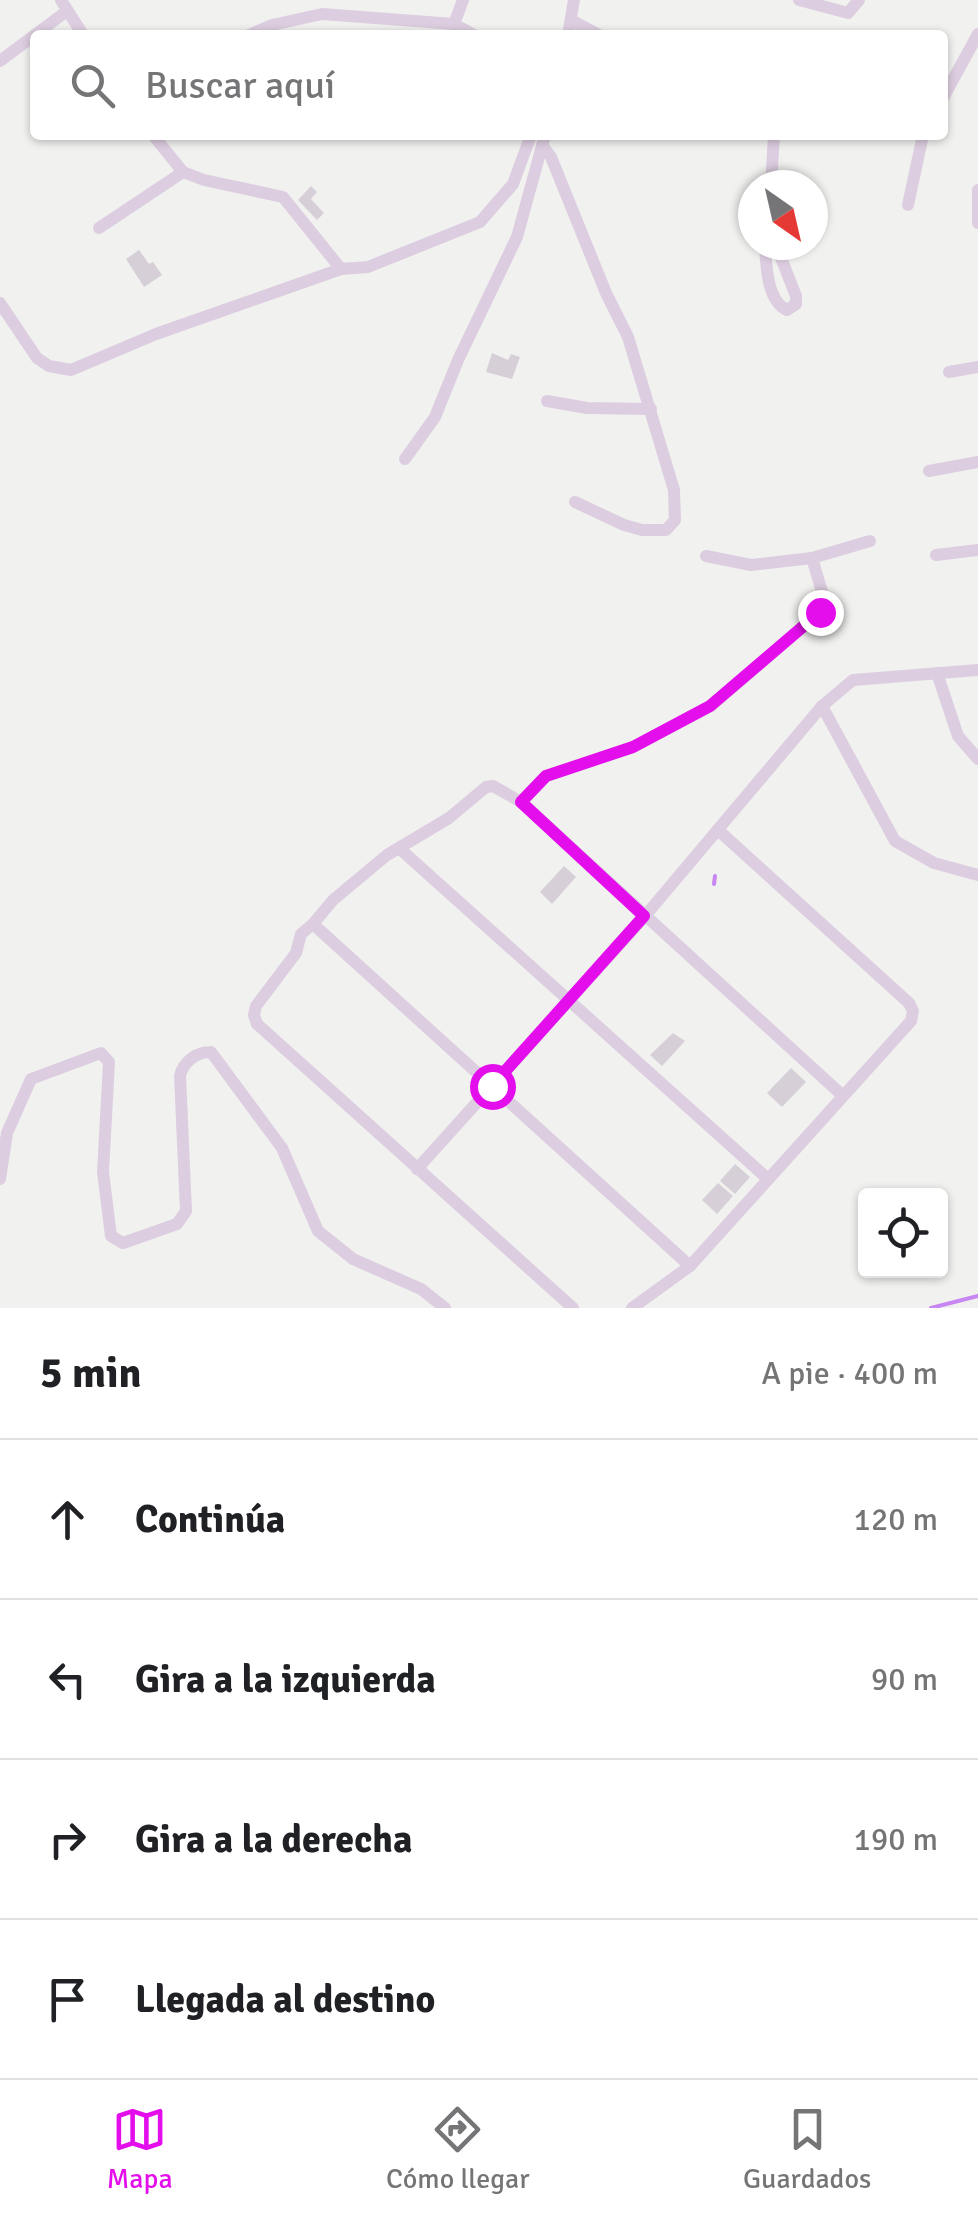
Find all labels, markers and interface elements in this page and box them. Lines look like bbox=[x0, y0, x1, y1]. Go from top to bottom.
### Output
search box bbox=[30, 30, 948, 140]
icon: search bbox=[65, 58, 120, 113]
text: Buscar aquí bbox=[145, 62, 335, 109]
north arrow bbox=[738, 170, 828, 260]
route end bbox=[798, 590, 844, 636]
route start bbox=[470, 1064, 516, 1110]
map controls bbox=[858, 1188, 948, 1278]
button: locate bbox=[858, 1188, 948, 1278]
text: 5 min bbox=[40, 1348, 141, 1399]
text: A pie · 400 m bbox=[762, 1354, 938, 1393]
icon: ahead bbox=[40, 1492, 95, 1547]
text: Continúa bbox=[135, 1496, 285, 1543]
text: 120 m bbox=[854, 1500, 938, 1539]
icon: left bbox=[40, 1652, 95, 1707]
text: Gira a la izquierda bbox=[135, 1656, 436, 1703]
text: 90 m bbox=[871, 1660, 938, 1699]
icon: right bbox=[40, 1812, 95, 1867]
text: Gira a la derecha bbox=[135, 1816, 412, 1863]
text: 190 m bbox=[854, 1820, 938, 1859]
icon: arrive bbox=[40, 1972, 95, 2027]
text: Llegada al destino bbox=[135, 1976, 435, 2023]
tab: Mapa bbox=[107, 2102, 173, 2196]
tab: Cómo llegar bbox=[386, 2102, 530, 2196]
tab: Guardados bbox=[743, 2102, 871, 2196]

